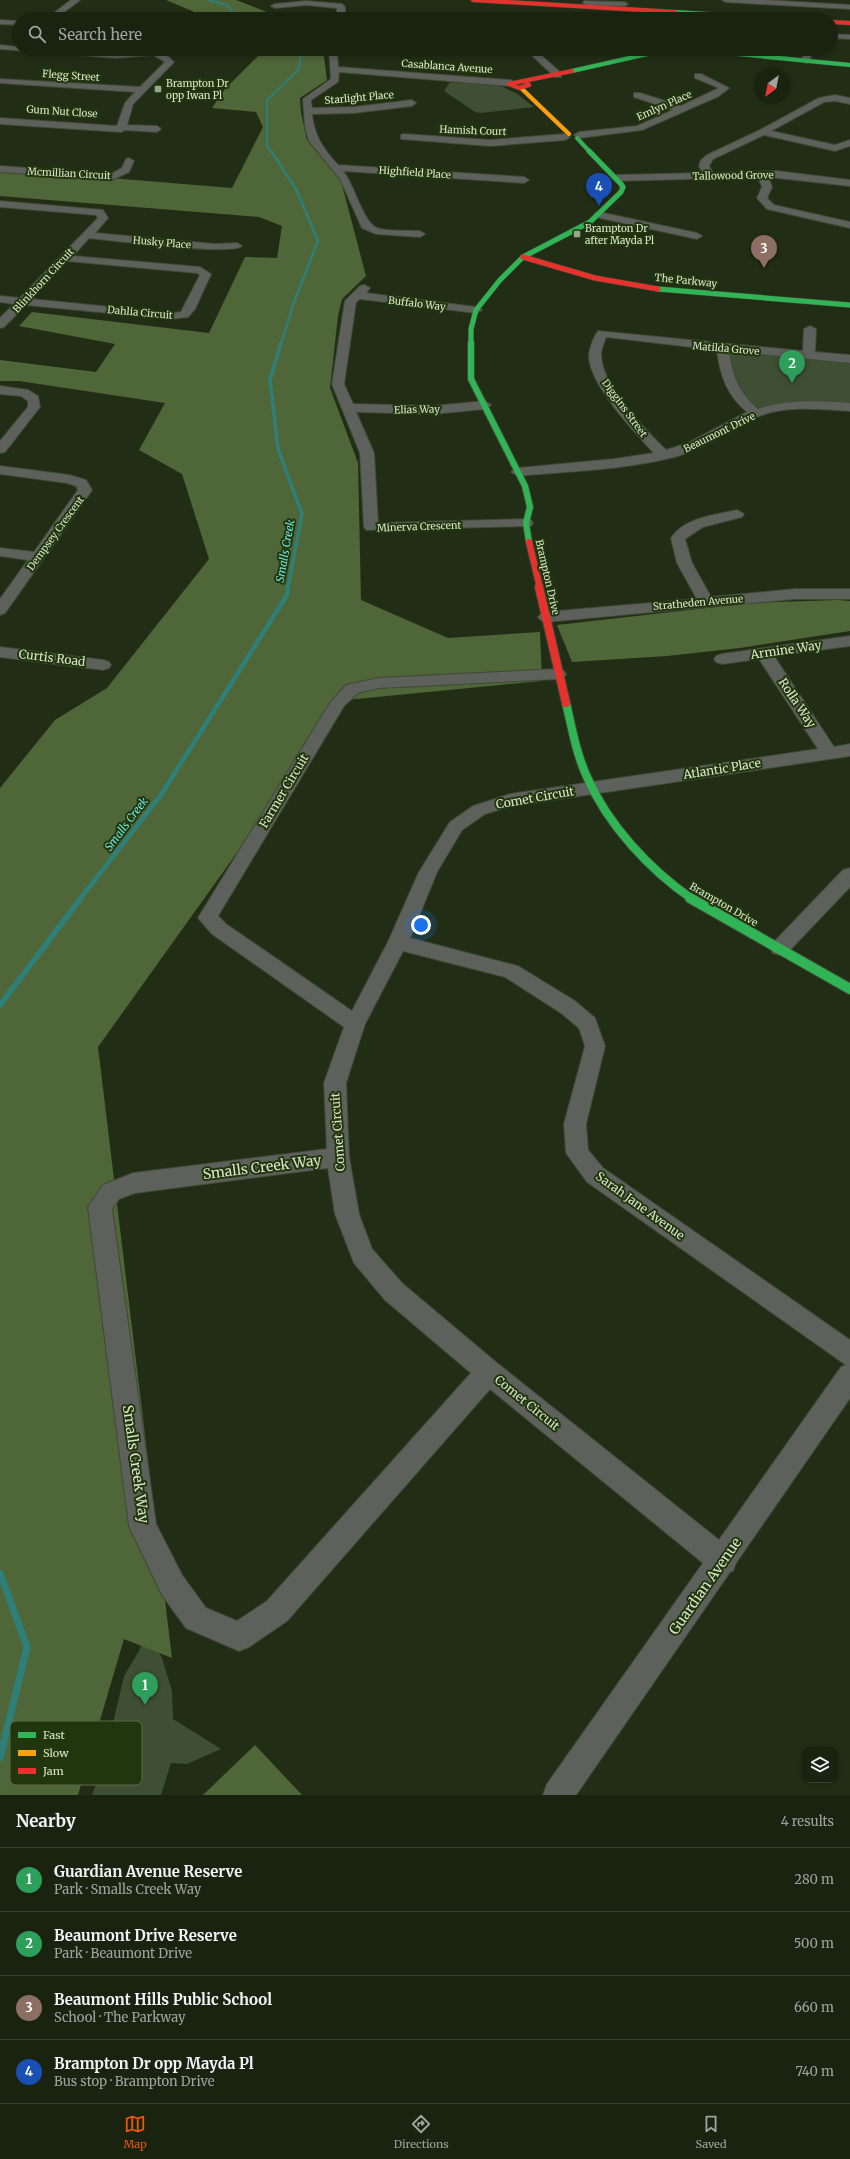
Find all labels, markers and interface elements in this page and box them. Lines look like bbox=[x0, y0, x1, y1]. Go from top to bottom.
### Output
search box bbox=[12, 12, 838, 56]
icon: search bbox=[26, 23, 48, 45]
text: Search here bbox=[58, 25, 142, 44]
street label: Casablanca Avenue bbox=[401, 57, 493, 76]
street label: Flegg Street bbox=[42, 67, 100, 84]
north arrow bbox=[754, 68, 790, 104]
place label: Brampton Dr opp Iwan Pl bbox=[166, 77, 229, 102]
marker: Brampton Dr opp Iwan Pl bbox=[153, 84, 163, 94]
street label: Starlight Place bbox=[324, 88, 394, 107]
street label: Emlyn Place bbox=[635, 88, 694, 123]
street label: Gum Nut Close bbox=[26, 103, 98, 120]
street label: Hamish Court bbox=[439, 123, 507, 138]
street label: Highfield Place bbox=[378, 163, 452, 182]
street label: Mcmillian Circuit bbox=[27, 165, 111, 182]
street label: Tallowood Grove bbox=[692, 168, 774, 183]
pin: 4 bbox=[586, 173, 612, 206]
place label: Brampton Dr after Mayda Pl bbox=[585, 222, 654, 247]
marker: Brampton Dr after Mayda Pl bbox=[572, 229, 582, 239]
street label: Husky Place bbox=[132, 233, 192, 252]
pin: 3 bbox=[751, 235, 777, 268]
street label: Blinkhorn Circuit bbox=[10, 245, 77, 315]
street label: The Parkway bbox=[654, 271, 718, 290]
street label: Buffalo Way bbox=[387, 294, 447, 313]
street label: Dahlia Circuit bbox=[107, 303, 173, 322]
street label: Matilda Grove bbox=[692, 339, 760, 358]
pin: 2 bbox=[779, 350, 805, 383]
street label: Diggins Street bbox=[599, 377, 650, 440]
street label: Elias Way bbox=[394, 403, 440, 416]
street label: Beaumont Drive bbox=[681, 409, 757, 455]
street label: Dempsey Crescent bbox=[24, 494, 87, 573]
water label: Smalls Creek bbox=[273, 519, 297, 583]
street label: Minerva Crescent bbox=[377, 519, 462, 534]
street label: Brampton Drive bbox=[533, 538, 562, 616]
street label: Stratheden Avenue bbox=[652, 592, 744, 613]
street label: Armine Way bbox=[749, 637, 822, 662]
street label: Curtis Road bbox=[18, 646, 86, 669]
street label: Rolla Way bbox=[775, 675, 819, 730]
street label: Farmer Circuit bbox=[256, 751, 312, 830]
street label: Atlantic Place bbox=[681, 755, 762, 782]
street label: Comet Circuit bbox=[495, 783, 575, 812]
water label: Smalls Creek bbox=[101, 794, 151, 854]
street label: Brampton Drive bbox=[687, 880, 760, 929]
your location bbox=[411, 915, 431, 935]
street label: Comet Circuit bbox=[327, 1092, 348, 1172]
street label: Smalls Creek Way bbox=[202, 1151, 323, 1183]
street label: Sarah Jane Avenue bbox=[593, 1168, 688, 1243]
street label: Comet Circuit bbox=[492, 1372, 563, 1433]
street label: Smalls Creek Way bbox=[119, 1404, 153, 1525]
street label: Guardian Avenue bbox=[665, 1534, 745, 1638]
pin: 1 bbox=[132, 1672, 158, 1705]
legend bbox=[10, 1721, 142, 1785]
text: Fast bbox=[43, 1728, 66, 1742]
text: Slow bbox=[43, 1746, 69, 1760]
map controls bbox=[802, 1747, 838, 1783]
button: layers bbox=[802, 1747, 838, 1783]
text: Jam bbox=[42, 1764, 64, 1778]
text: Nearby bbox=[16, 1810, 76, 1832]
text: 4 results bbox=[781, 1813, 834, 1830]
text: Guardian Avenue Reserve bbox=[54, 1862, 242, 1881]
text: 1 bbox=[26, 1871, 32, 1888]
text: 280 m bbox=[794, 1871, 834, 1888]
text: Park · Smalls Creek Way bbox=[54, 1881, 201, 1898]
text: Beaumont Drive Reserve bbox=[54, 1926, 237, 1945]
text: 2 bbox=[25, 1935, 33, 1952]
text: 500 m bbox=[794, 1935, 834, 1952]
text: Park · Beaumont Drive bbox=[54, 1945, 192, 1962]
text: Beaumont Hills Public School bbox=[54, 1990, 272, 2009]
text: 3 bbox=[25, 1999, 33, 2016]
text: 660 m bbox=[794, 1999, 834, 2016]
text: School · The Parkway bbox=[54, 2009, 186, 2026]
text: Brampton Dr opp Mayda Pl bbox=[54, 2054, 254, 2073]
text: 4 bbox=[25, 2063, 33, 2080]
text: 740 m bbox=[795, 2063, 834, 2080]
text: Bus stop · Brampton Drive bbox=[54, 2073, 215, 2090]
tab: Map bbox=[123, 2113, 147, 2151]
tab: Directions bbox=[394, 2113, 449, 2151]
tab: Saved bbox=[695, 2113, 727, 2151]

